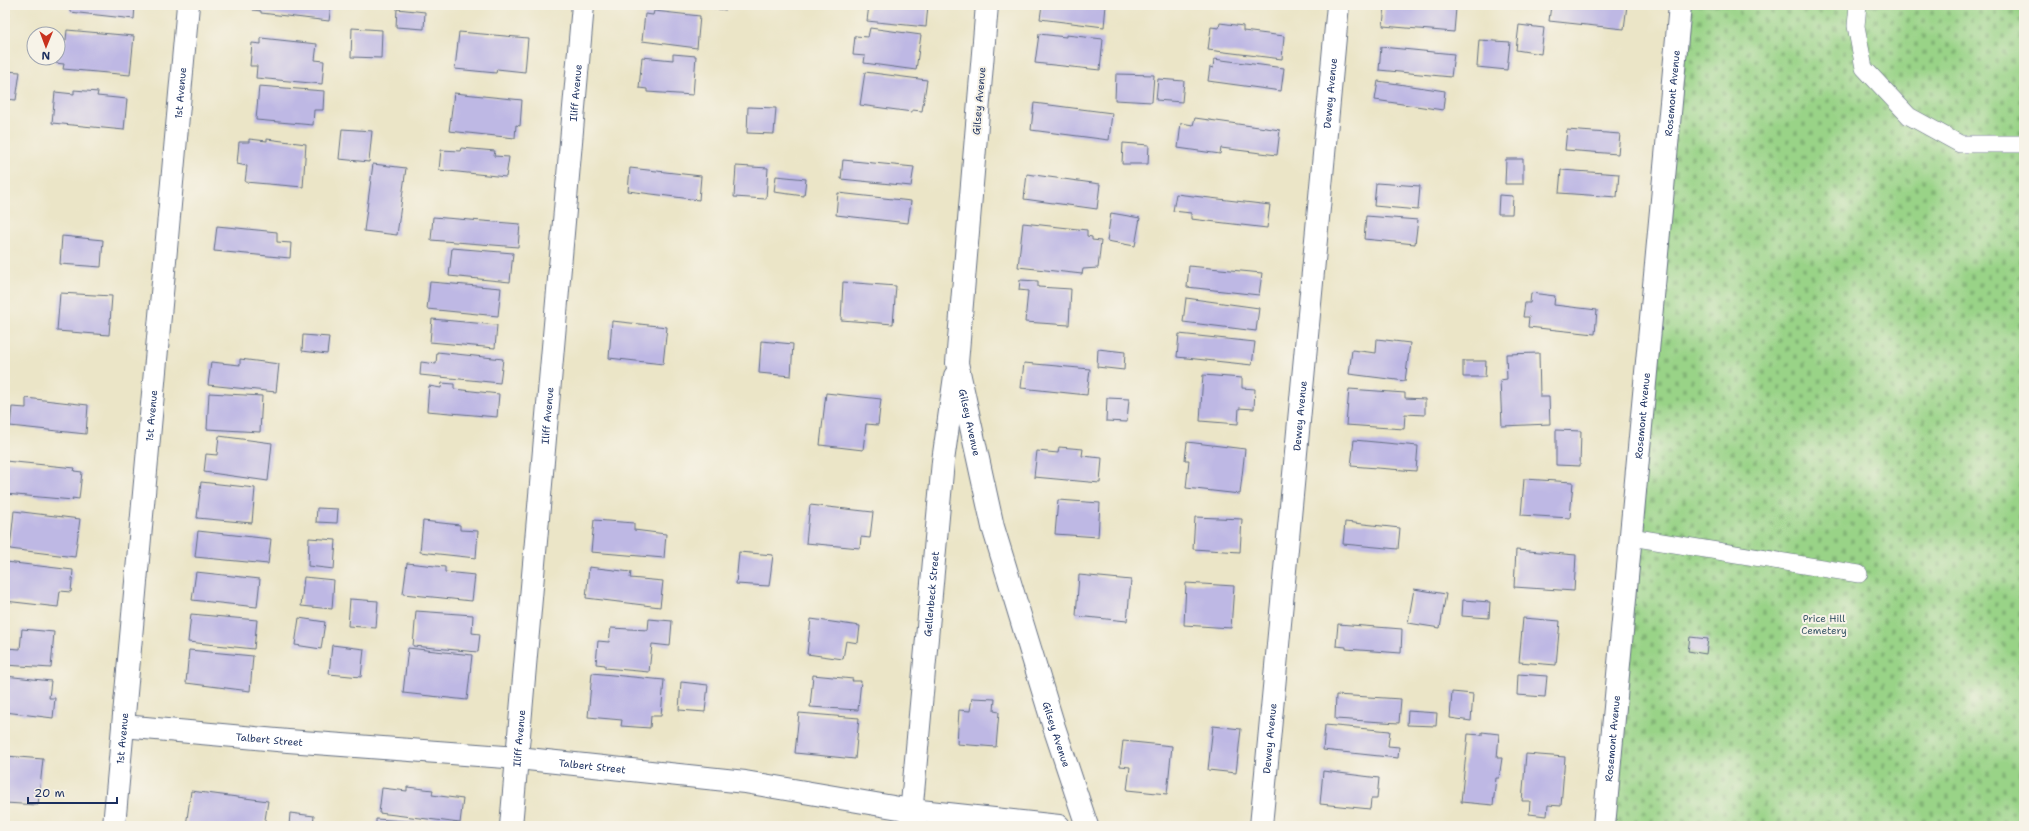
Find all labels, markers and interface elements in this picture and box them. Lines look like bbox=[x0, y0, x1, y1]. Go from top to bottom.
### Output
north arrow bbox=[26, 26, 66, 66]
text: N bbox=[41, 48, 50, 63]
street label: Rosemont Avenue bbox=[1661, 49, 1682, 137]
street label: Dewey Avenue bbox=[1320, 57, 1340, 129]
street label: Iliff Avenue bbox=[566, 63, 584, 122]
street label: 1st Avenue bbox=[171, 66, 189, 119]
street label: Gilsey Avenue bbox=[970, 66, 988, 136]
street label: Rosemont Avenue bbox=[1632, 372, 1652, 460]
street label: Dewey Avenue bbox=[1290, 380, 1309, 452]
street label: Iliff Avenue bbox=[538, 386, 556, 445]
street label: Gilsey Avenue bbox=[956, 388, 984, 457]
street label: 1st Avenue bbox=[142, 389, 160, 442]
street label: Gellenbeck Street bbox=[921, 551, 941, 637]
park label: Price Hill Cemetery bbox=[1801, 612, 1847, 637]
street label: Rosemont Avenue bbox=[1602, 694, 1623, 782]
street label: Gilsey Avenue bbox=[1040, 700, 1074, 769]
street label: Dewey Avenue bbox=[1259, 702, 1279, 774]
street label: Iliff Avenue bbox=[510, 709, 528, 767]
street label: 1st Avenue bbox=[113, 712, 131, 765]
street label: Talbert Street bbox=[235, 730, 303, 749]
street label: Talbert Street bbox=[558, 756, 626, 776]
scale bar bbox=[28, 779, 117, 805]
text: 20 m bbox=[34, 785, 65, 801]

